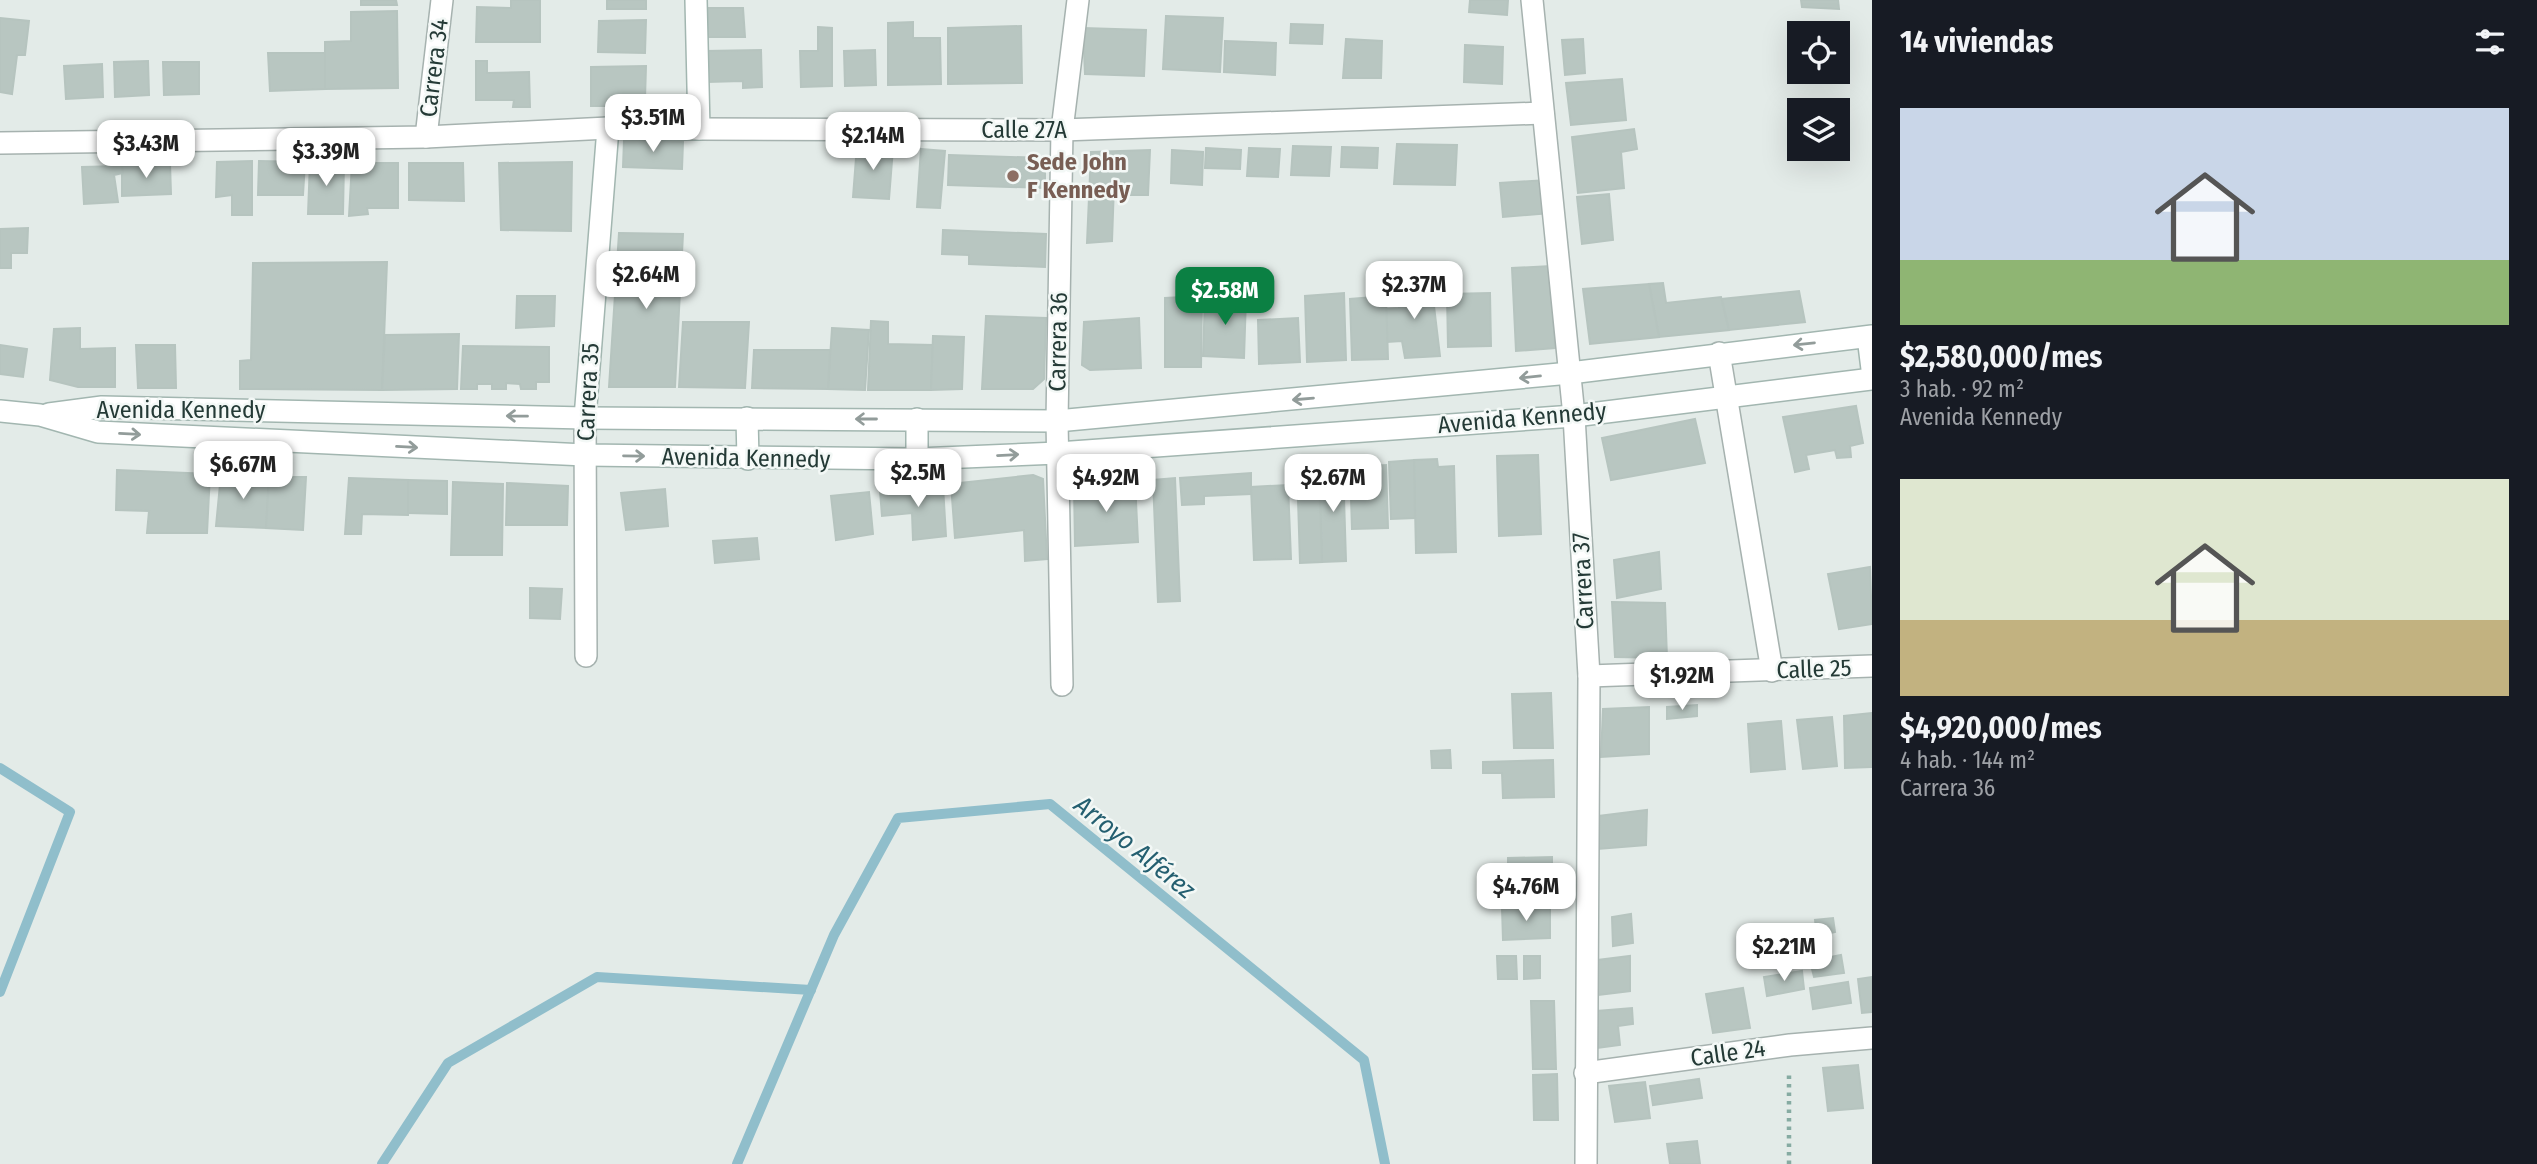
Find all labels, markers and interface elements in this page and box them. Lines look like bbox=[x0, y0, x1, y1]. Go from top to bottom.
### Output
street label: Carrera 34 bbox=[414, 17, 454, 119]
map controls bbox=[1787, 21, 1850, 161]
button: locate bbox=[1787, 21, 1850, 84]
icon: filters bbox=[2471, 23, 2509, 61]
text: 14 viviendas bbox=[1900, 24, 2053, 60]
pin: $3.51M bbox=[596, 94, 710, 154]
button: layers bbox=[1787, 98, 1850, 161]
text: $3.51M bbox=[621, 103, 685, 131]
pin: $2.14M bbox=[816, 113, 930, 172]
street label: Calle 27A bbox=[981, 116, 1067, 144]
pin: $3.43M bbox=[89, 120, 203, 180]
text: $2.14M bbox=[842, 121, 904, 149]
pin: $3.39M bbox=[269, 128, 383, 188]
text: $3.43M bbox=[113, 129, 179, 157]
text: $3.39M bbox=[292, 137, 360, 165]
place label: Sede John F Kennedy bbox=[1027, 148, 1131, 204]
icon: home bbox=[2142, 154, 2268, 280]
marker: Sede John F Kennedy bbox=[1005, 168, 1021, 184]
pin: $2.64M bbox=[589, 252, 703, 311]
text: $2.64M bbox=[612, 260, 680, 288]
pin: $2.37M bbox=[1357, 262, 1471, 321]
pin: $2.58M bbox=[1168, 268, 1282, 327]
text: $2.37M bbox=[1382, 270, 1446, 298]
text: $2.58M bbox=[1191, 276, 1259, 304]
street label: Carrera 36 bbox=[1043, 292, 1073, 392]
one-way arrow bbox=[1793, 337, 1816, 350]
text: $2,580,000/mes bbox=[1900, 339, 2102, 375]
street label: Carrera 35 bbox=[571, 342, 605, 442]
one-way arrow bbox=[1519, 371, 1541, 384]
text: 3 hab. · 92 m² bbox=[1900, 375, 2024, 403]
one-way arrow bbox=[1292, 393, 1315, 406]
street label: Avenida Kennedy bbox=[97, 396, 266, 424]
street label: Avenida Kennedy bbox=[1437, 397, 1608, 439]
text: Avenida Kennedy bbox=[1900, 403, 2062, 431]
one-way arrow bbox=[506, 409, 529, 423]
one-way arrow bbox=[855, 412, 878, 426]
one-way arrow bbox=[119, 427, 142, 440]
one-way arrow bbox=[395, 440, 418, 453]
pin: $6.67M bbox=[186, 442, 300, 501]
street label: Avenida Kennedy bbox=[661, 443, 831, 473]
pin: $2.5M bbox=[869, 449, 967, 509]
one-way arrow bbox=[997, 449, 1020, 462]
text: $6.67M bbox=[210, 450, 276, 478]
one-way arrow bbox=[622, 450, 645, 463]
pin: $4.92M bbox=[1049, 454, 1163, 514]
pin: $2.67M bbox=[1276, 454, 1390, 514]
text: $2.5M bbox=[890, 458, 946, 486]
text: $4.92M bbox=[1073, 463, 1139, 491]
text: $2.67M bbox=[1301, 463, 1365, 491]
icon: home bbox=[2142, 525, 2268, 651]
street label: Carrera 37 bbox=[1566, 532, 1600, 630]
pin: $1.92M bbox=[1625, 652, 1739, 712]
street label: Calle 25 bbox=[1776, 654, 1852, 684]
text: $1.92M bbox=[1650, 661, 1714, 689]
text: $4,920,000/mes bbox=[1900, 710, 2102, 746]
text: 4 hab. · 144 m² bbox=[1900, 746, 2035, 774]
text: Carrera 36 bbox=[1900, 774, 1995, 802]
water label: Arroyo Alférez bbox=[1067, 789, 1202, 906]
pin: $4.76M bbox=[1469, 864, 1583, 923]
text: $4.76M bbox=[1493, 872, 1559, 900]
pin: $2.21M bbox=[1727, 923, 1841, 983]
text: $2.21M bbox=[1752, 932, 1816, 960]
street label: Calle 24 bbox=[1689, 1034, 1767, 1072]

